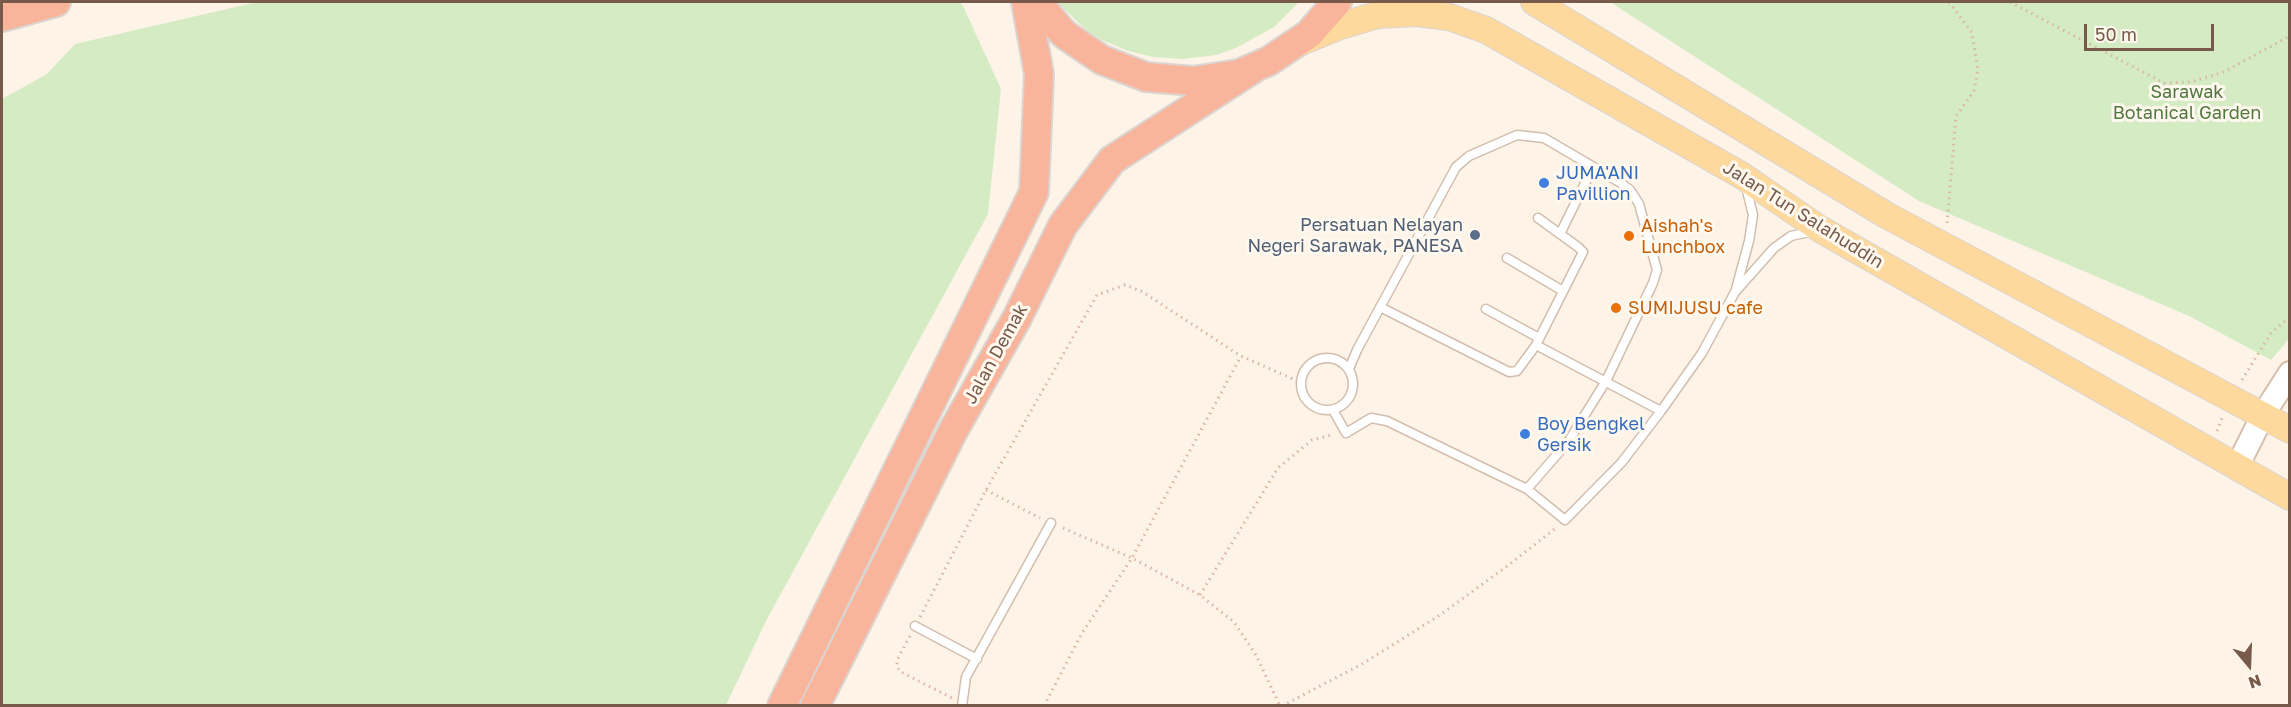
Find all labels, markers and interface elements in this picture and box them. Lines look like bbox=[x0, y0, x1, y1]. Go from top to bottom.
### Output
scale bar bbox=[2087, 12, 2218, 50]
text: 50 m bbox=[2095, 23, 2137, 45]
park label: Sarawak Botanical Garden bbox=[2113, 81, 2261, 124]
street label: Jalan Tun Salahuddin bbox=[1719, 157, 1887, 273]
place label: JUMA'ANI Pavillion bbox=[1556, 162, 1639, 204]
marker: JUMA'ANI Pavillion bbox=[1537, 176, 1551, 190]
place label: Persatuan Nelayan Negeri Sarawak, PANESA bbox=[1247, 214, 1463, 256]
place label: Aishah's Lunchbox bbox=[1641, 215, 1725, 258]
marker: Persatuan Nelayan Negeri Sarawak, PANESA bbox=[1468, 228, 1482, 242]
marker: Aishah's Lunchbox bbox=[1622, 229, 1636, 243]
place label: SUMIJUSU cafe bbox=[1628, 297, 1763, 319]
street label: Jalan Demak bbox=[960, 300, 1032, 408]
marker: SUMIJUSU cafe bbox=[1609, 301, 1623, 315]
place label: Boy Bengkel Gersik bbox=[1537, 413, 1645, 456]
marker: Boy Bengkel Gersik bbox=[1518, 427, 1532, 441]
north arrow bbox=[2219, 635, 2279, 695]
text: N bbox=[2246, 671, 2264, 693]

